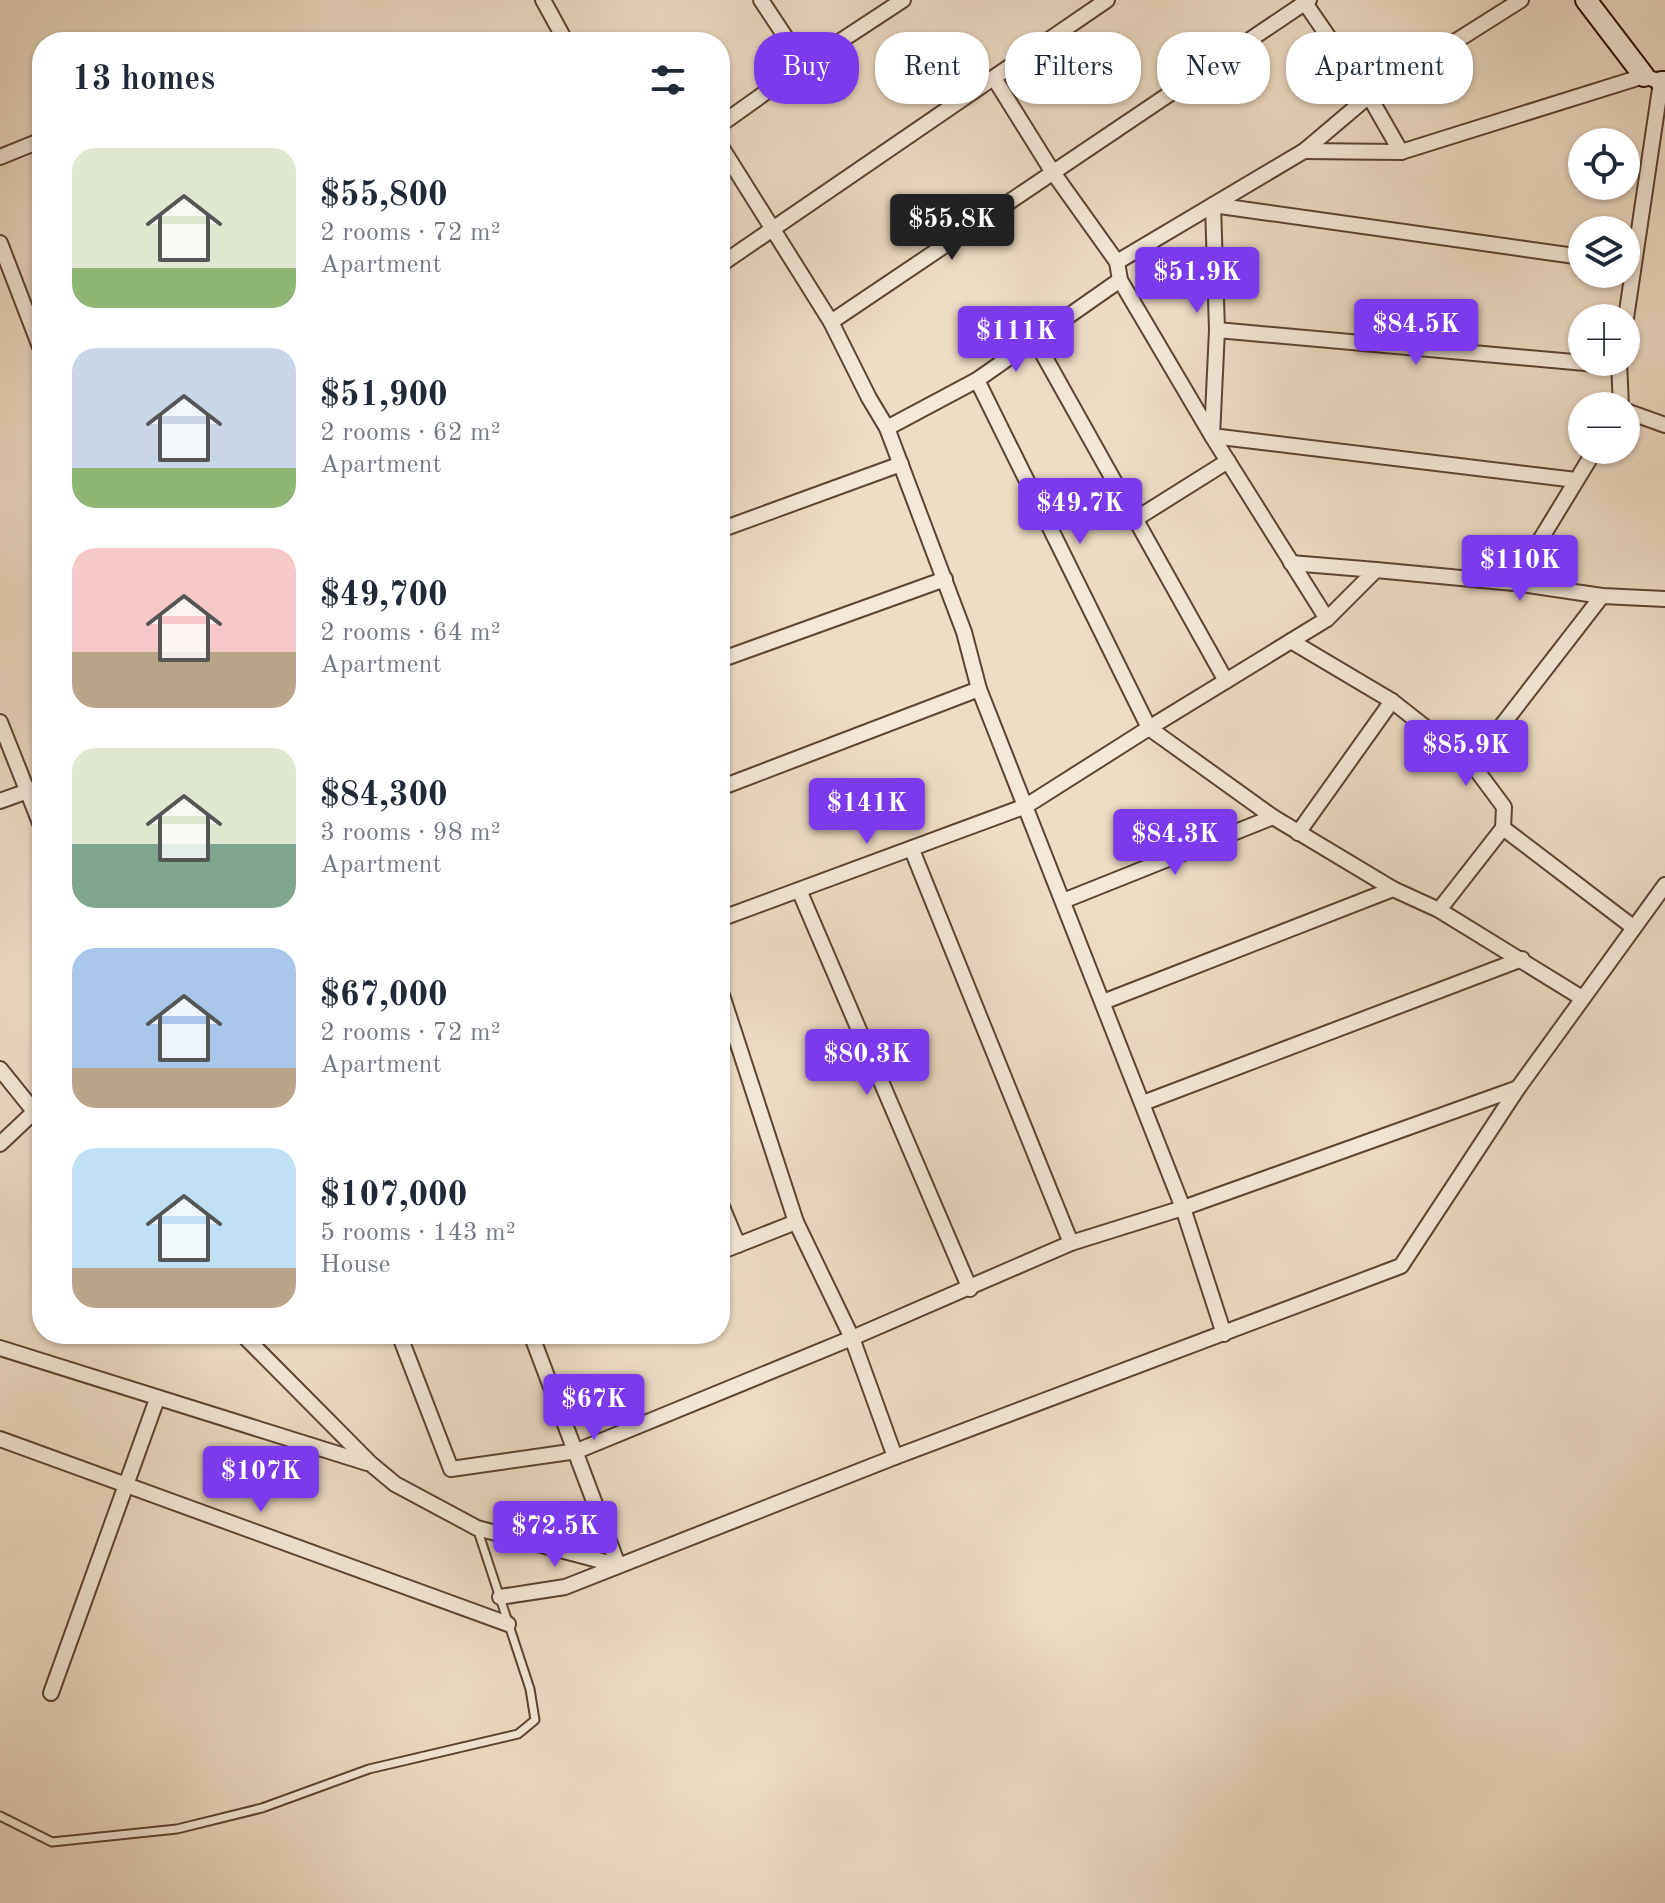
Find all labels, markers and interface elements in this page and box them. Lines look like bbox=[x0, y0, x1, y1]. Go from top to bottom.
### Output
chip: Buy bbox=[754, 32, 859, 104]
chip: Rent bbox=[875, 32, 989, 104]
chip: Filters bbox=[1005, 32, 1141, 104]
chip: New bbox=[1157, 32, 1270, 104]
chip: Apartment bbox=[1286, 32, 1473, 104]
icon: filters bbox=[646, 58, 690, 102]
text: 13 homes bbox=[72, 63, 215, 97]
map controls bbox=[1568, 128, 1640, 464]
button: locate bbox=[1568, 128, 1640, 200]
text: $55,800 bbox=[320, 179, 448, 213]
icon: home bbox=[136, 180, 232, 276]
pin: $55.8K bbox=[887, 194, 1017, 262]
text: $55.8K bbox=[908, 207, 996, 233]
button: layers bbox=[1568, 216, 1640, 288]
text: 2 rooms · 72 m² bbox=[320, 220, 501, 246]
pin: $51.9K bbox=[1132, 247, 1262, 315]
text: Apartment bbox=[320, 252, 442, 278]
text: $51.9K bbox=[1153, 260, 1241, 286]
pin: $84.5K bbox=[1351, 299, 1481, 367]
button: + bbox=[1568, 304, 1640, 376]
pin: $111K bbox=[960, 306, 1072, 374]
text: $84.5K bbox=[1372, 312, 1460, 338]
text: $111K bbox=[976, 319, 1056, 345]
text: $51,900 bbox=[320, 379, 448, 413]
icon: home bbox=[136, 380, 232, 476]
button: − bbox=[1568, 392, 1640, 464]
text: 2 rooms · 62 m² bbox=[320, 420, 501, 446]
text: Apartment bbox=[320, 452, 442, 478]
pin: $49.7K bbox=[1015, 478, 1145, 546]
text: $49.7K bbox=[1036, 491, 1124, 517]
pin: $110K bbox=[1464, 535, 1576, 603]
text: $110K bbox=[1480, 548, 1560, 574]
text: $49,700 bbox=[320, 579, 448, 613]
icon: home bbox=[136, 580, 232, 676]
text: 2 rooms · 64 m² bbox=[320, 620, 501, 646]
text: Apartment bbox=[320, 652, 442, 678]
pin: $85.9K bbox=[1401, 720, 1531, 788]
text: $85.9K bbox=[1422, 733, 1510, 759]
pin: $141K bbox=[811, 778, 923, 846]
text: $84,300 bbox=[320, 779, 448, 813]
icon: home bbox=[136, 780, 232, 876]
text: $141K bbox=[827, 791, 907, 817]
pin: $84.3K bbox=[1110, 809, 1240, 877]
text: 3 rooms · 98 m² bbox=[320, 820, 501, 846]
text: $84.3K bbox=[1131, 822, 1219, 848]
text: Apartment bbox=[320, 852, 442, 878]
text: $67,000 bbox=[320, 979, 448, 1013]
icon: home bbox=[136, 980, 232, 1076]
text: 2 rooms · 72 m² bbox=[320, 1020, 501, 1046]
pin: $80.3K bbox=[802, 1029, 932, 1097]
text: $80.3K bbox=[823, 1042, 911, 1068]
text: Apartment bbox=[320, 1052, 442, 1078]
text: $107,000 bbox=[320, 1179, 468, 1213]
icon: home bbox=[136, 1180, 232, 1276]
text: 5 rooms · 143 m² bbox=[320, 1220, 516, 1246]
text: House bbox=[320, 1252, 391, 1278]
pin: $67K bbox=[547, 1374, 641, 1442]
text: $67K bbox=[561, 1387, 627, 1413]
pin: $107K bbox=[205, 1446, 317, 1514]
text: $107K bbox=[221, 1459, 301, 1485]
pin: $72.5K bbox=[490, 1501, 620, 1569]
text: $72.5K bbox=[511, 1514, 599, 1540]

